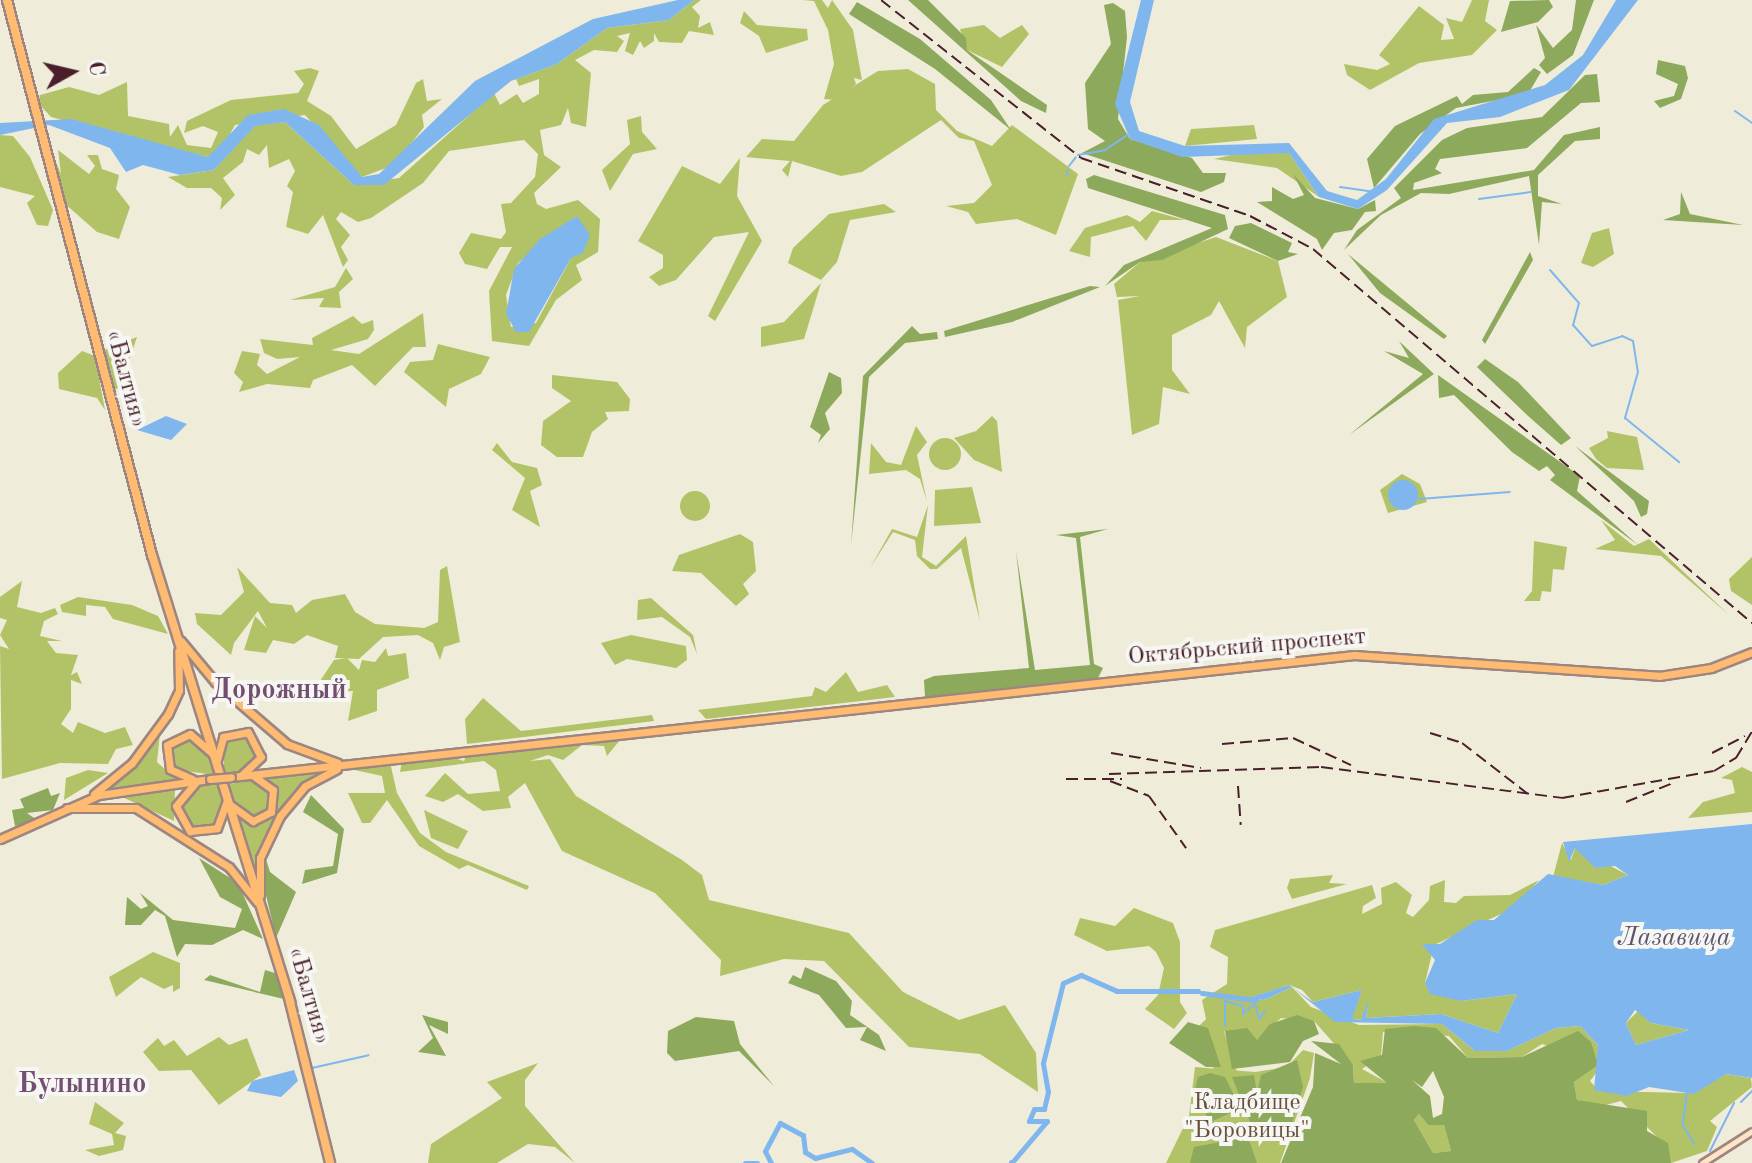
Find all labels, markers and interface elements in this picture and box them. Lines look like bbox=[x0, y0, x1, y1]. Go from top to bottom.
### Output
north arrow bbox=[32, 32, 112, 112]
text: С bbox=[84, 60, 108, 77]
street label: «Балтия» bbox=[98, 327, 152, 431]
street label: Октябрьский проспект bbox=[1127, 623, 1367, 673]
district label: Дорожный bbox=[211, 674, 347, 708]
water label: Лазавица bbox=[1617, 923, 1731, 955]
street label: «Балтия» bbox=[280, 944, 336, 1048]
district label: Булынино bbox=[18, 1068, 146, 1102]
park label: Кладбище "Боровицы" bbox=[1184, 1090, 1310, 1146]

